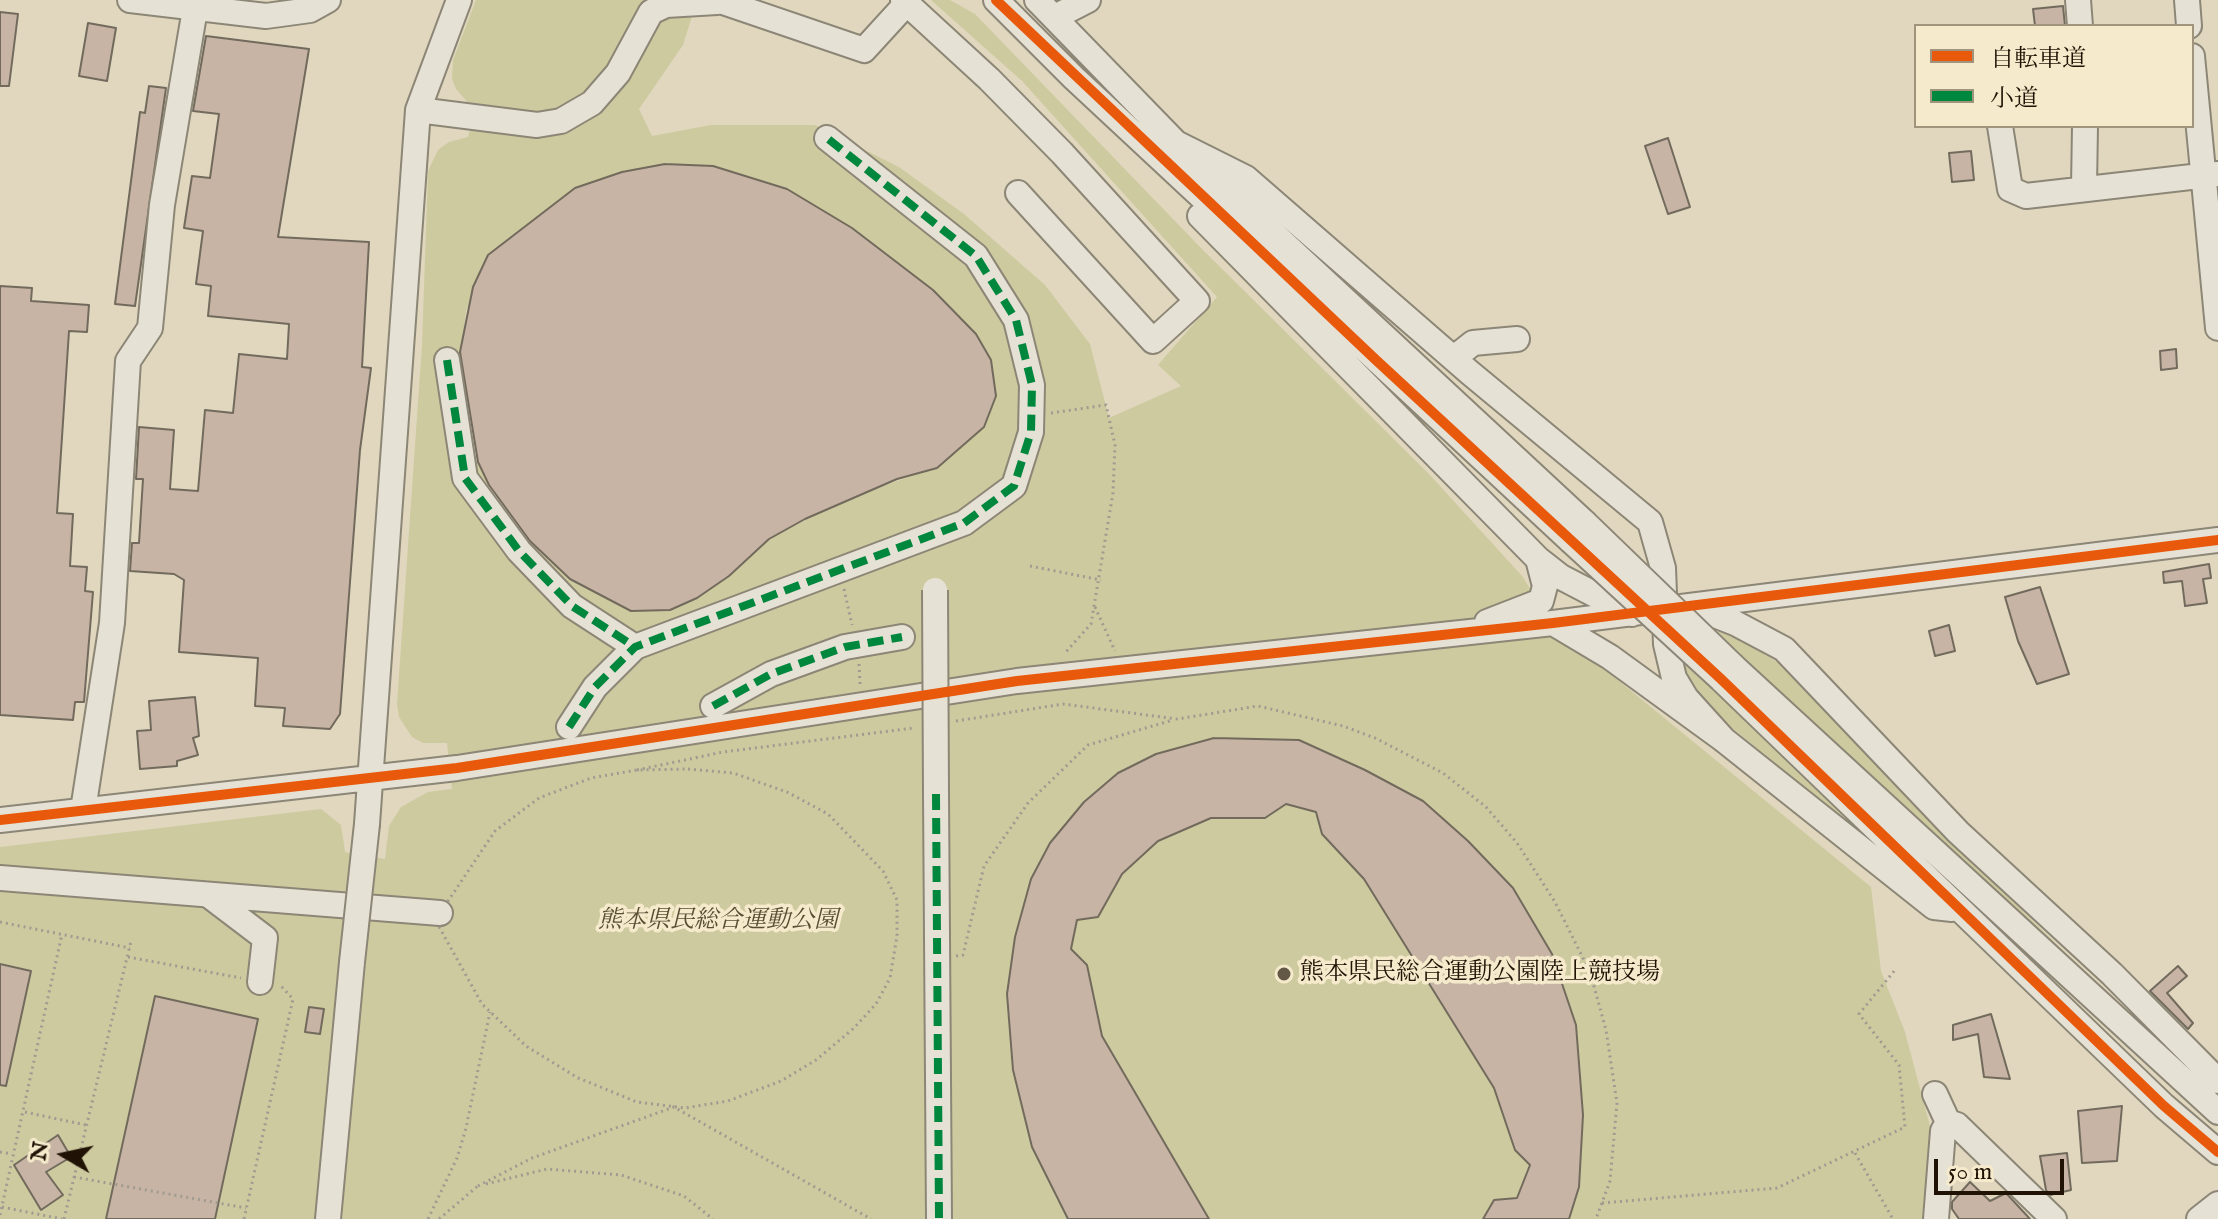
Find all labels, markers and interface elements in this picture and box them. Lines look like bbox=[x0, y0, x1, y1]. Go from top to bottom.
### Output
legend bbox=[1914, 24, 2194, 128]
text: 自転車道 bbox=[1990, 44, 2086, 75]
text: 小道 bbox=[1990, 84, 2038, 115]
park label: 熊本県民総合運動公園 bbox=[598, 908, 838, 936]
place label: 熊本県民総合運動公園陸上競技場 bbox=[1300, 960, 1660, 988]
marker: 熊本県民総合運動公園陸上競技場 bbox=[1275, 965, 1293, 983]
north arrow bbox=[24, 1115, 104, 1195]
text: N bbox=[25, 1140, 56, 1163]
scale bar bbox=[1938, 1143, 2068, 1193]
text: 50 m bbox=[1948, 1157, 1992, 1188]

